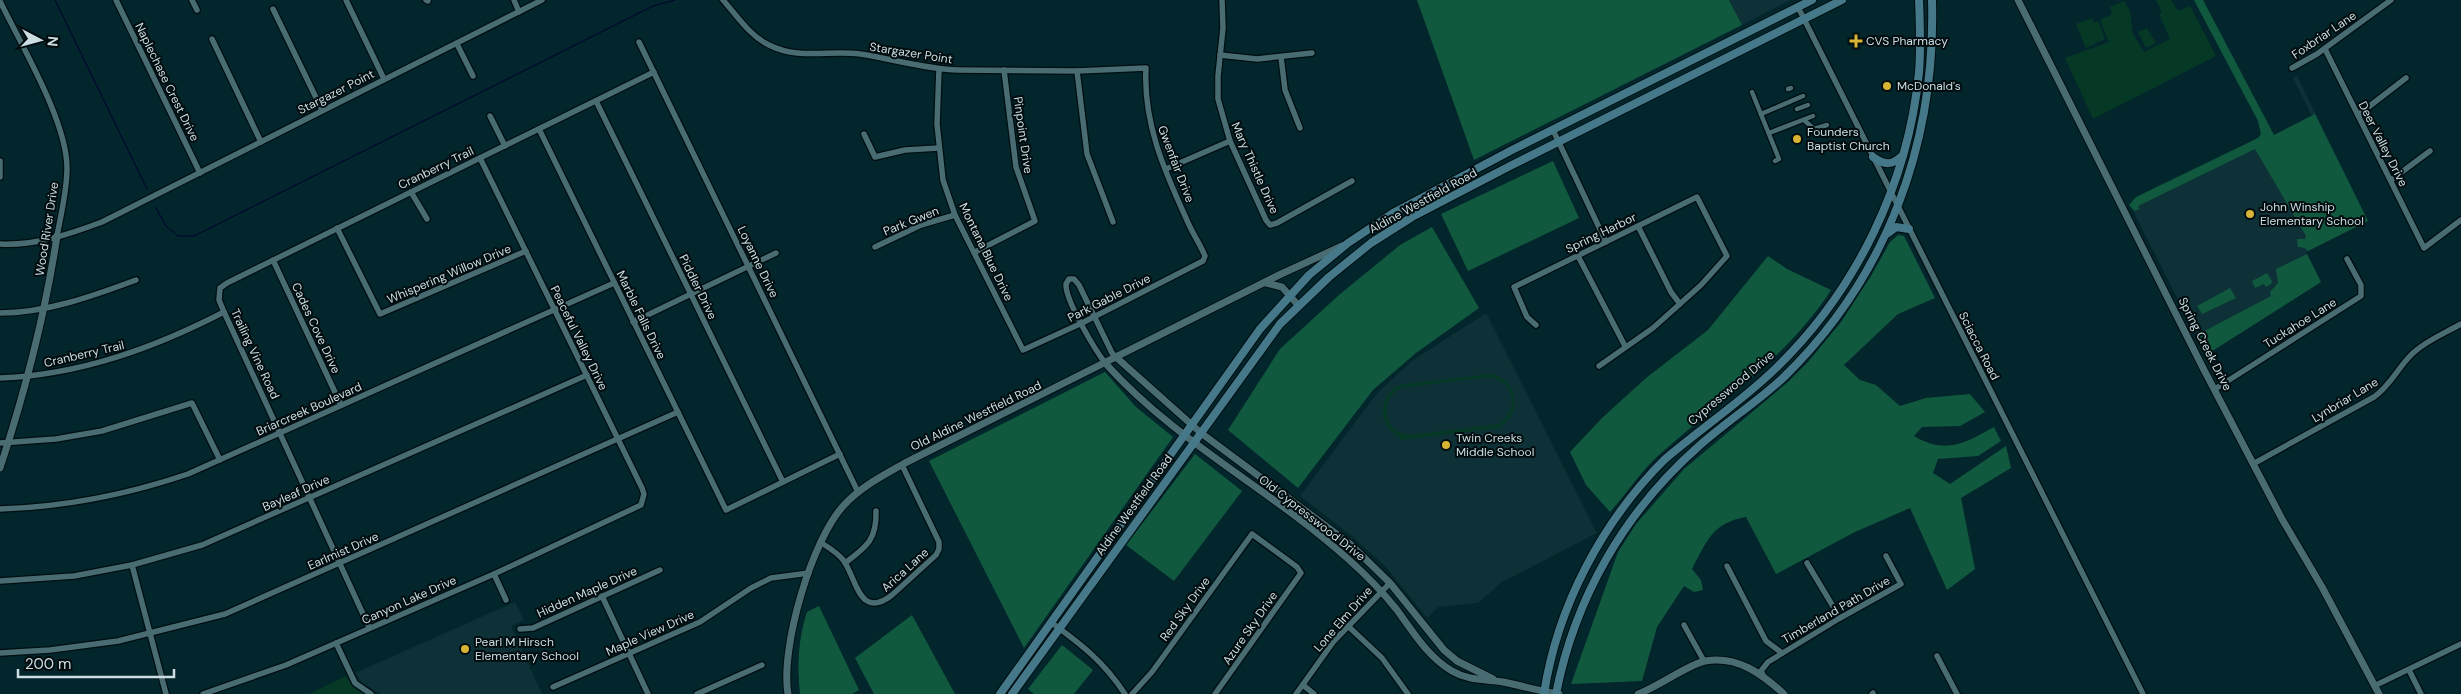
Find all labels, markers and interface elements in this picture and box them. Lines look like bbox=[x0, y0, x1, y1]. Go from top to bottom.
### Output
street label: Foxbriar Lane bbox=[2289, 7, 2360, 62]
north arrow bbox=[15, 15, 65, 65]
street label: Naplechase Crest Drive bbox=[131, 20, 203, 144]
place label: CVS Pharmacy bbox=[1866, 33, 1948, 49]
text: N bbox=[43, 35, 62, 47]
marker: CVS Pharmacy bbox=[1850, 35, 1862, 47]
street label: Stargazer Point bbox=[868, 39, 954, 68]
street label: Stargazer Point bbox=[295, 66, 377, 118]
place label: McDonald's bbox=[1897, 78, 1961, 94]
marker: McDonald's bbox=[1881, 80, 1893, 92]
street label: Pinpoint Drive bbox=[1010, 96, 1036, 175]
street label: Deer Valley Drive bbox=[2355, 99, 2411, 189]
street label: Mary Thistle Drive bbox=[1228, 120, 1283, 217]
street label: Gwenfair Drive bbox=[1154, 123, 1198, 205]
place label: Founders Baptist Church bbox=[1807, 124, 1890, 154]
marker: Founders Baptist Church bbox=[1791, 133, 1803, 145]
street label: Cranberry Trail bbox=[396, 143, 476, 193]
street label: Aldine Westfield Road bbox=[1366, 165, 1480, 237]
street label: Wood River Drive bbox=[32, 181, 62, 277]
place label: John Winship Elementary School bbox=[2260, 199, 2364, 229]
street label: Montana Blue Drive bbox=[955, 200, 1017, 304]
street label: Park Gwen bbox=[881, 203, 941, 239]
marker: John Winship Elementary School bbox=[2244, 208, 2256, 220]
street label: Spring Harbor bbox=[1563, 209, 1640, 257]
street label: Loyanne Drive bbox=[734, 224, 782, 301]
street label: Whispering Willow Drive bbox=[384, 241, 514, 307]
street label: Piddler Drive bbox=[675, 252, 721, 322]
street label: Marble Falls Drive bbox=[613, 268, 669, 362]
street label: Park Gable Drive bbox=[1065, 270, 1153, 326]
street label: Cades Cove Drive bbox=[288, 280, 344, 376]
street label: Peaceful Valley Drive bbox=[547, 283, 611, 393]
street label: Tuckahoe Lane bbox=[2261, 294, 2340, 352]
street label: Spring Creek Drive bbox=[2175, 295, 2236, 394]
street label: Trailing Vine Road bbox=[227, 306, 283, 402]
street label: Sciacca Road bbox=[1955, 309, 2003, 383]
street label: Cranberry Trail bbox=[42, 337, 126, 371]
street label: Cypresswood Drive bbox=[1685, 347, 1778, 429]
street label: Lynbriar Lane bbox=[2309, 374, 2381, 426]
street label: Old Aldine Westfield Road bbox=[908, 377, 1044, 455]
street label: Briarcreek Boulevard bbox=[254, 379, 364, 439]
place label: Twin Creeks Middle School bbox=[1456, 430, 1534, 460]
marker: Twin Creeks Middle School bbox=[1440, 439, 1452, 451]
street label: Aldine Westfield Road bbox=[1092, 451, 1176, 559]
street label: Bayleaf Drive bbox=[260, 471, 332, 515]
street label: Old Cypresswood Drive bbox=[1256, 471, 1369, 565]
street label: Earlmist Drive bbox=[305, 528, 381, 574]
street label: Arica Lane bbox=[878, 544, 932, 595]
street label: Hidden Maple Drive bbox=[534, 563, 640, 621]
street label: Canyon Lake Drive bbox=[359, 572, 459, 628]
street label: Timberland Path Drive bbox=[1779, 572, 1893, 647]
street label: Red Sky Drive bbox=[1156, 574, 1214, 644]
street label: Lone Elm Drive bbox=[1310, 583, 1376, 655]
street label: Azure Sky Drive bbox=[1219, 588, 1281, 668]
street label: Maple View Drive bbox=[603, 606, 697, 660]
place label: Pearl M Hirsch Elementary School bbox=[475, 634, 579, 664]
marker: Pearl M Hirsch Elementary School bbox=[459, 643, 471, 655]
scale bar bbox=[18, 646, 174, 678]
text: 200 m bbox=[25, 654, 71, 674]

